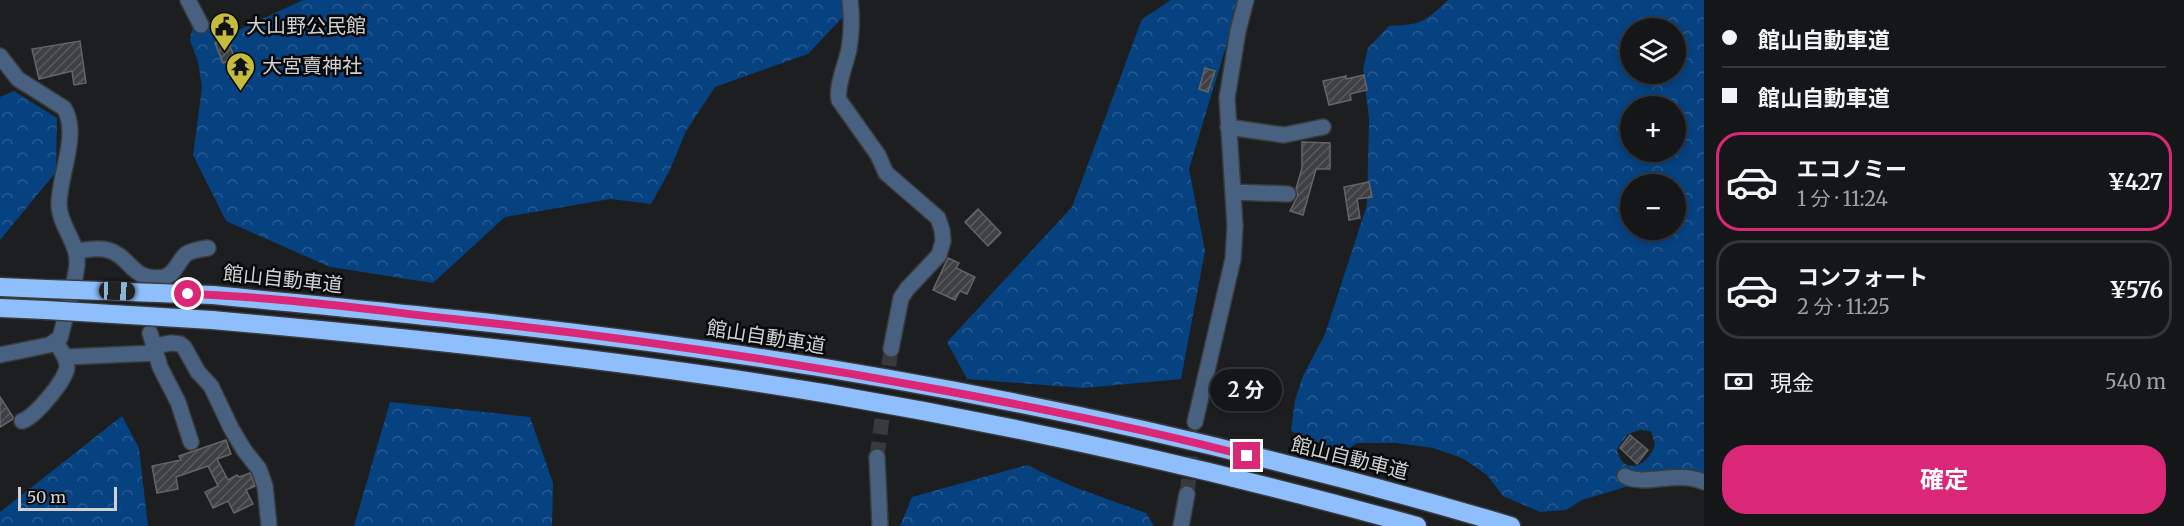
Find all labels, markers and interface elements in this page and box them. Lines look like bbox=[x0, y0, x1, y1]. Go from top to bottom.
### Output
public building icon: 大山野公民館 bbox=[209, 10, 241, 52]
place label: 大山野公民館 bbox=[246, 13, 366, 38]
map controls bbox=[1620, 18, 1686, 240]
button: layers bbox=[1620, 18, 1686, 84]
text: 館山自動車道 bbox=[1758, 26, 1890, 54]
temple icon: 大宮賣神社 bbox=[225, 50, 257, 92]
place label: 大宮賣神社 bbox=[262, 53, 362, 78]
text: 館山自動車道 bbox=[1758, 84, 1890, 112]
button: + bbox=[1620, 96, 1686, 162]
icon: car bbox=[1725, 155, 1779, 209]
text: エコノミー bbox=[1797, 155, 1907, 183]
text: ¥427 bbox=[2108, 168, 2163, 196]
button: − bbox=[1620, 174, 1686, 240]
text: 1 分 · 11:24 bbox=[1797, 186, 1888, 211]
street label: 館山自動車道 bbox=[222, 260, 344, 297]
icon: car bbox=[1725, 263, 1779, 317]
text: コンフォート bbox=[1797, 263, 1928, 291]
text: ¥576 bbox=[2109, 276, 2163, 304]
route start bbox=[174, 280, 201, 307]
car bbox=[99, 281, 135, 301]
text: 2 分 · 11:25 bbox=[1797, 294, 1890, 319]
street label: 館山自動車道 bbox=[705, 315, 827, 358]
icon: cash bbox=[1722, 365, 1755, 398]
callout: 2 分 bbox=[1211, 369, 1283, 411]
text: 現金 bbox=[1770, 369, 1814, 397]
text: 540 m bbox=[2105, 369, 2166, 394]
text: 2 分 bbox=[1228, 377, 1264, 402]
street label: 館山自動車道 bbox=[1289, 431, 1411, 484]
route end bbox=[1233, 442, 1260, 469]
button: 確定 bbox=[1722, 445, 2166, 514]
scale bar bbox=[18, 484, 117, 512]
text: 50 m bbox=[27, 487, 66, 507]

